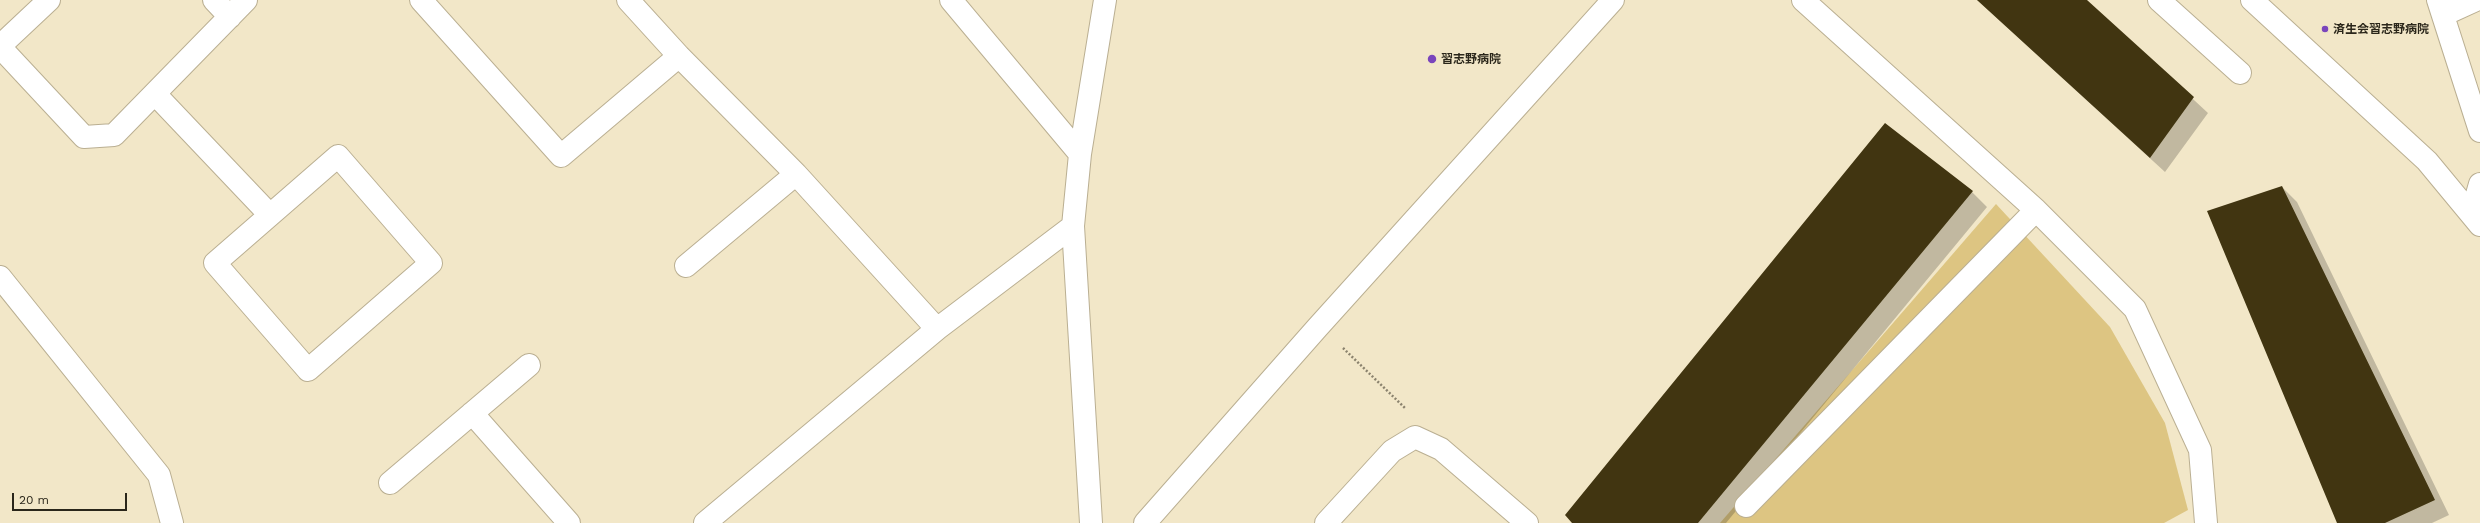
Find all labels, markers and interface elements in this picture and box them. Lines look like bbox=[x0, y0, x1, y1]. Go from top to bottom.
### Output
place label: 済生会習志野病院 bbox=[2333, 22, 2429, 36]
marker: 済生会習志野病院 bbox=[2320, 24, 2330, 34]
place label: 習志野病院 bbox=[1441, 52, 1501, 66]
marker: 習志野病院 bbox=[1426, 53, 1438, 65]
scale bar bbox=[14, 485, 129, 511]
text: 20 m bbox=[19, 493, 49, 507]

